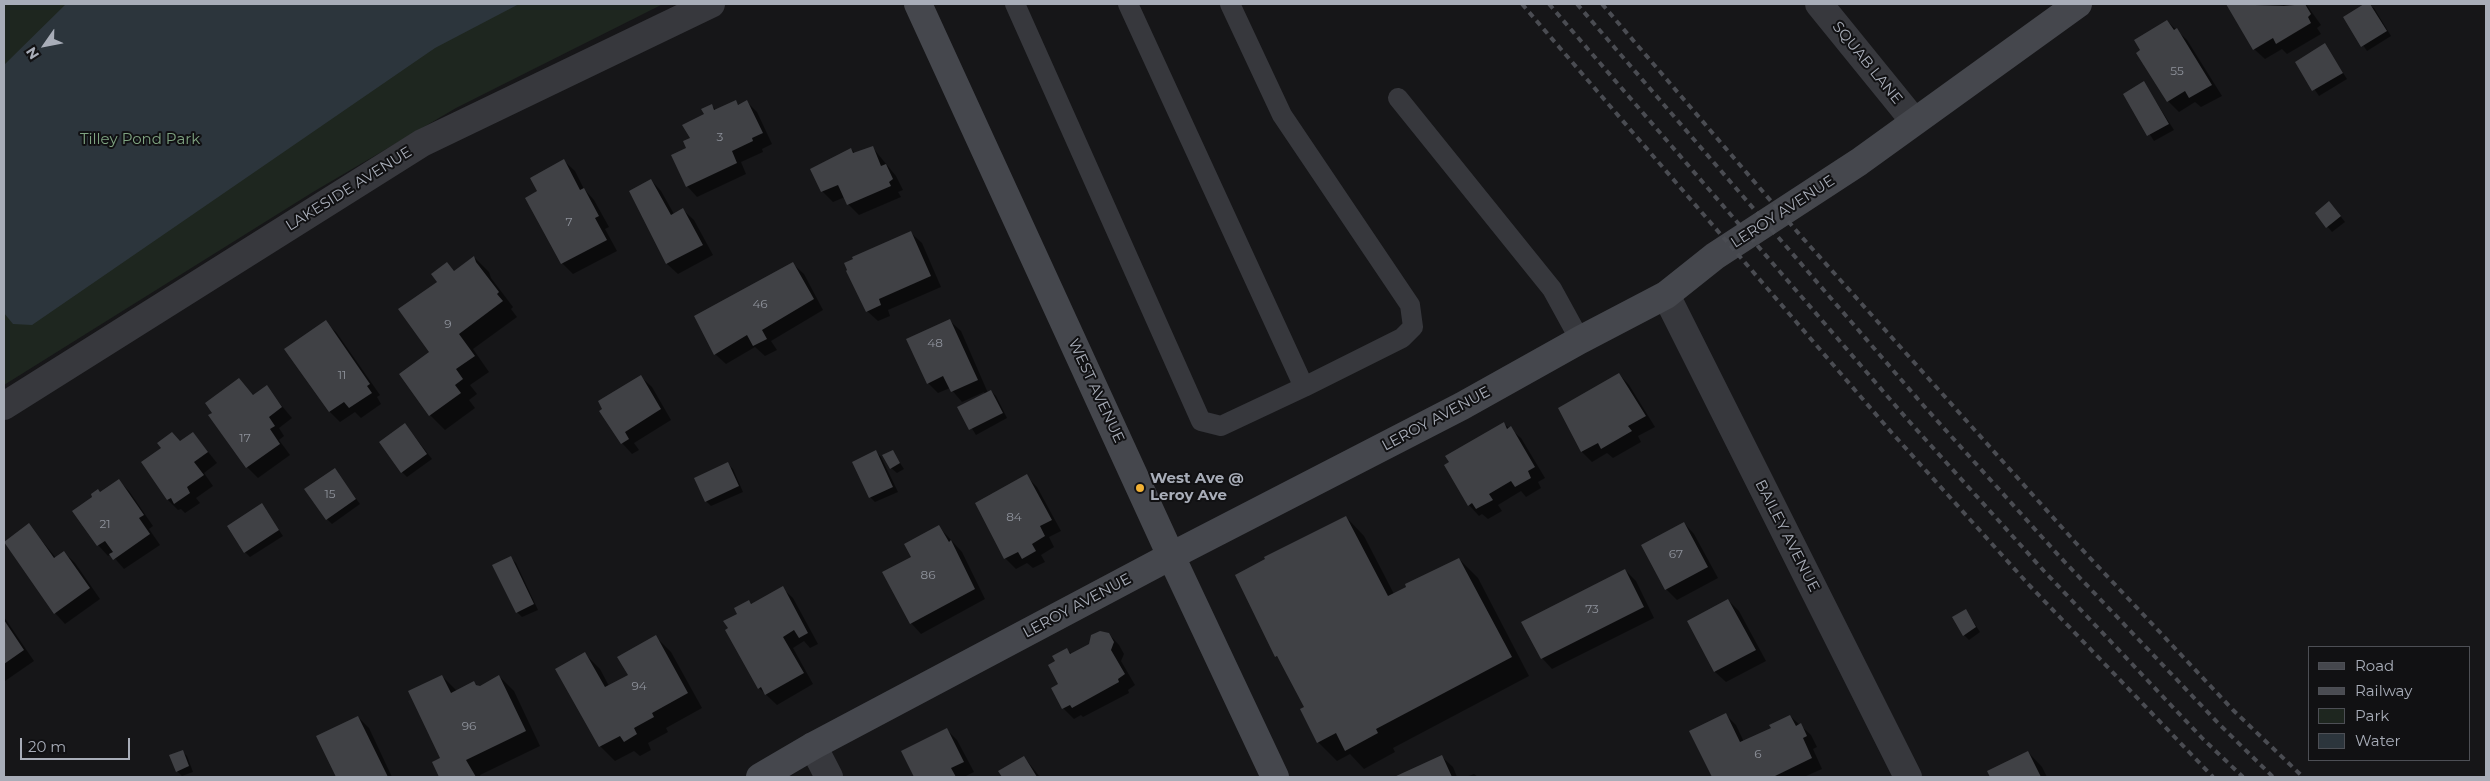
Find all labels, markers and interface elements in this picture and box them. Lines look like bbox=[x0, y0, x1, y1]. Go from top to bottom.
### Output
street label: SQUAB LANE bbox=[1828, 18, 1906, 108]
north arrow bbox=[20, 20, 70, 70]
text: N bbox=[22, 44, 43, 63]
house number: 55 bbox=[2170, 64, 2184, 78]
house number: 3 bbox=[717, 130, 723, 144]
park label: Tilley Pond Park bbox=[80, 131, 200, 149]
street label: LAKESIDE AVENUE bbox=[283, 143, 415, 235]
street label: LEROY AVENUE bbox=[1728, 172, 1838, 252]
house number: 7 bbox=[565, 215, 573, 229]
house number: 46 bbox=[752, 297, 768, 311]
house number: 9 bbox=[444, 317, 452, 331]
house number: 48 bbox=[927, 336, 943, 350]
street label: WEST AVENUE bbox=[1064, 336, 1128, 446]
house number: 11 bbox=[338, 368, 346, 382]
street label: LEROY AVENUE bbox=[1379, 383, 1493, 455]
house number: 17 bbox=[239, 431, 251, 445]
place label: West Ave @ Leroy Ave bbox=[1150, 470, 1244, 505]
street label: BAILEY AVENUE bbox=[1751, 477, 1823, 595]
marker: West Ave @ Leroy Ave bbox=[1134, 482, 1146, 494]
house number: 15 bbox=[324, 487, 336, 501]
house number: 84 bbox=[1006, 510, 1022, 524]
house number: 21 bbox=[99, 517, 111, 531]
house number: 67 bbox=[1669, 547, 1683, 561]
house number: 86 bbox=[921, 568, 935, 582]
street label: LEROY AVENUE bbox=[1020, 570, 1134, 642]
house number: 73 bbox=[1585, 602, 1599, 616]
legend bbox=[2308, 646, 2470, 761]
text: Road bbox=[2355, 656, 2394, 675]
house number: 94 bbox=[631, 679, 647, 693]
text: Railway bbox=[2355, 681, 2412, 700]
text: Park bbox=[2355, 706, 2389, 725]
house number: 96 bbox=[462, 719, 476, 733]
scale bar bbox=[22, 728, 132, 760]
text: Water bbox=[2355, 731, 2401, 750]
text: 20 m bbox=[28, 737, 66, 756]
house number: 6 bbox=[1754, 747, 1762, 761]

